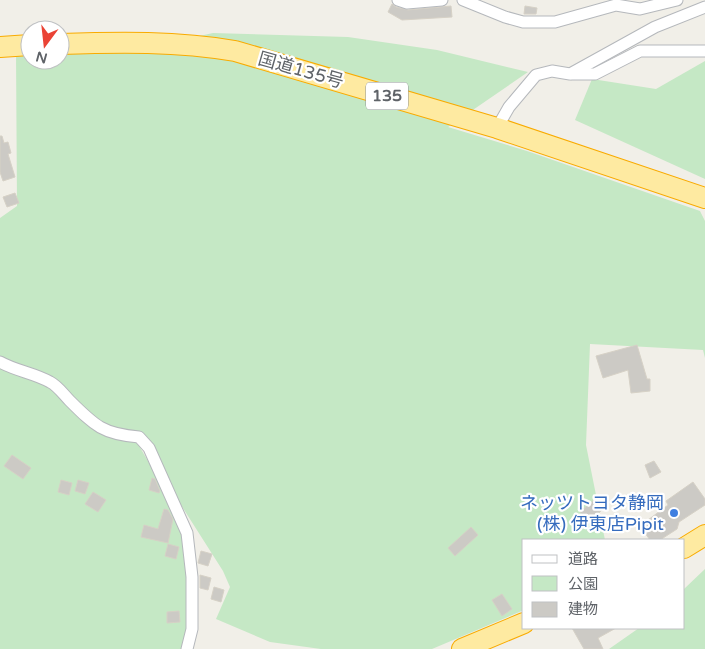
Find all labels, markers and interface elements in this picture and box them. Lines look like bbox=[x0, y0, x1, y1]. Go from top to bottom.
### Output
north arrow bbox=[20, 20, 70, 70]
text: N bbox=[34, 47, 49, 67]
street label: 国道135号 bbox=[256, 47, 346, 93]
road number: 135 bbox=[366, 82, 408, 110]
place label: ネッツトヨタ静岡 (株) 伊東店Pipit bbox=[520, 492, 664, 535]
marker: ネッツトヨタ静岡 (株) 伊東店Pipit bbox=[668, 507, 680, 519]
legend bbox=[522, 539, 685, 629]
text: 道路 bbox=[568, 550, 598, 568]
text: 公園 bbox=[568, 575, 598, 593]
text: 建物 bbox=[568, 600, 598, 618]

